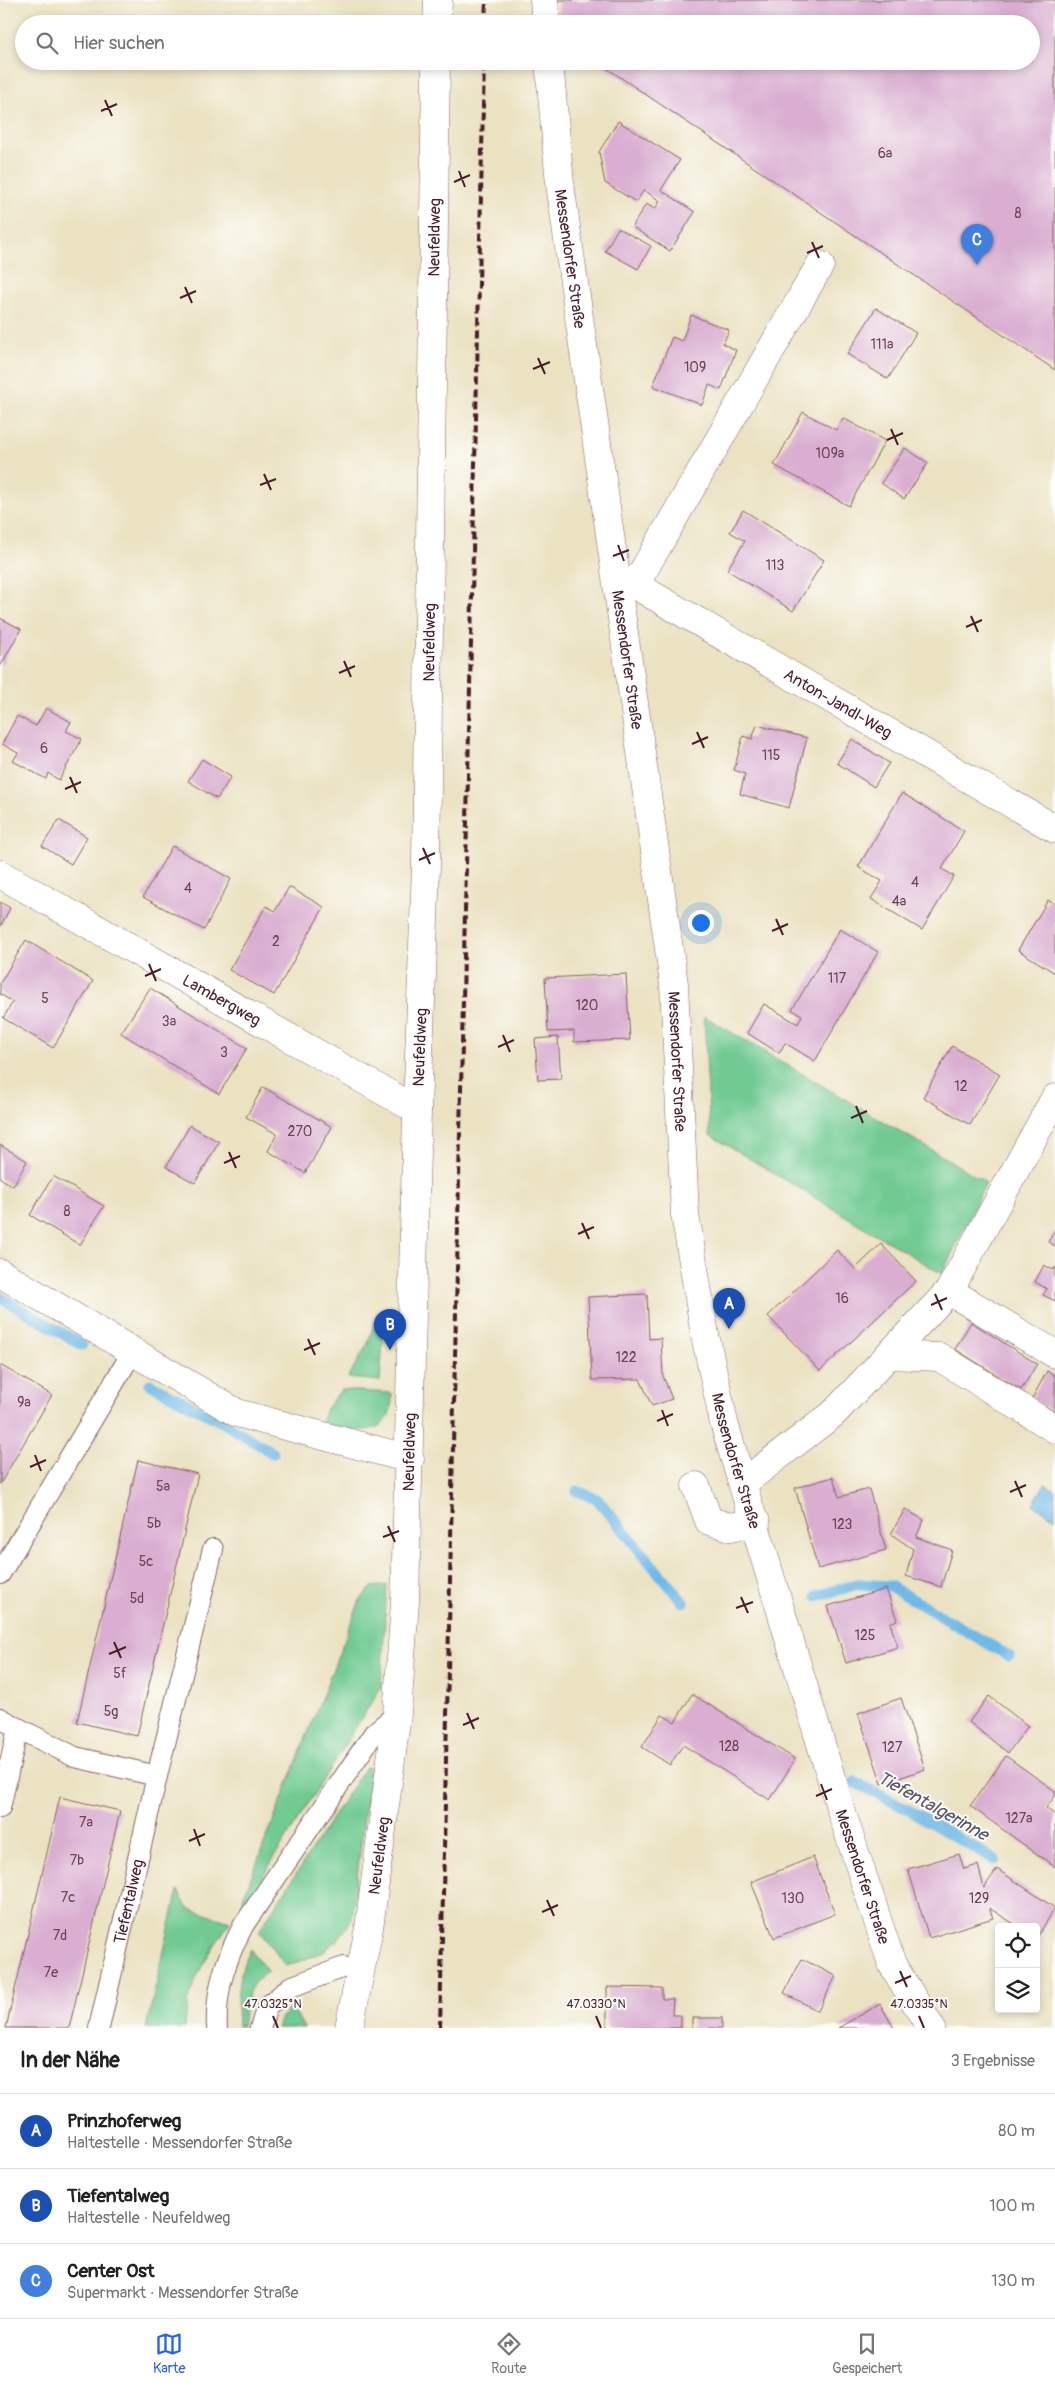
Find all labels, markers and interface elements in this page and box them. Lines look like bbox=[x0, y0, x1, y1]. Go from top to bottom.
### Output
search box bbox=[15, 15, 1040, 70]
icon: search bbox=[33, 29, 61, 57]
text: Hier suchen bbox=[73, 31, 165, 55]
house number: 6a bbox=[878, 145, 892, 162]
street label: Messendorfer Straße bbox=[550, 188, 589, 330]
street label: Neufeldweg bbox=[424, 198, 445, 277]
house number: 8 bbox=[1014, 205, 1022, 222]
pin: C bbox=[961, 224, 993, 265]
house number: 111a bbox=[871, 336, 893, 353]
house number: 109 bbox=[684, 359, 706, 376]
house number: 109a bbox=[816, 445, 844, 462]
house number: 113 bbox=[766, 557, 785, 574]
street label: Messendorfer Straße bbox=[607, 589, 647, 731]
street label: Neufeldweg bbox=[419, 603, 440, 682]
street label: Anton-Jandl-Weg bbox=[780, 665, 895, 743]
house number: 6 bbox=[40, 740, 48, 757]
house number: 115 bbox=[762, 747, 780, 764]
house number: 4 bbox=[911, 874, 919, 891]
house number: 4 bbox=[184, 880, 192, 897]
house number: 4a bbox=[892, 893, 906, 910]
your location bbox=[688, 910, 714, 936]
house number: 2 bbox=[272, 933, 280, 950]
street label: Lambergweg bbox=[179, 970, 264, 1031]
house number: 117 bbox=[828, 970, 847, 987]
house number: 5 bbox=[41, 990, 49, 1007]
street label: Messendorfer Straße bbox=[663, 991, 690, 1132]
house number: 120 bbox=[576, 997, 598, 1014]
street label: Neufeldweg bbox=[409, 1008, 432, 1087]
house number: 3a bbox=[162, 1013, 176, 1030]
house number: 3 bbox=[220, 1044, 228, 1061]
house number: 12 bbox=[954, 1078, 968, 1095]
house number: 270 bbox=[288, 1123, 312, 1140]
house number: 8 bbox=[63, 1203, 71, 1220]
pin: A bbox=[713, 1288, 745, 1329]
house number: 16 bbox=[835, 1290, 849, 1307]
pin: B bbox=[374, 1309, 406, 1350]
house number: 122 bbox=[615, 1349, 637, 1366]
street label: Messendorfer Straße bbox=[707, 1391, 764, 1531]
house number: 9a bbox=[17, 1394, 31, 1411]
street label: Neufeldweg bbox=[399, 1413, 421, 1492]
house number: 5a bbox=[156, 1478, 170, 1495]
house number: 5b bbox=[147, 1515, 161, 1532]
house number: 123 bbox=[832, 1516, 853, 1533]
house number: 5c bbox=[139, 1553, 153, 1570]
house number: 5d bbox=[130, 1590, 144, 1607]
house number: 125 bbox=[855, 1627, 875, 1644]
house number: 5f bbox=[113, 1665, 127, 1682]
house number: 5g bbox=[104, 1703, 118, 1720]
house number: 128 bbox=[719, 1738, 739, 1755]
house number: 127 bbox=[882, 1739, 903, 1756]
water label: Tiefentalgerinne bbox=[873, 1766, 994, 1847]
street label: Messendorfer Straße bbox=[831, 1807, 894, 1947]
house number: 127a bbox=[1005, 1810, 1033, 1827]
house number: 7a bbox=[79, 1814, 93, 1831]
street label: Neufeldweg bbox=[364, 1815, 394, 1896]
house number: 7b bbox=[70, 1852, 84, 1869]
street label: Tiefentalweg bbox=[110, 1857, 149, 1946]
house number: 7c bbox=[61, 1889, 75, 1906]
house number: 130 bbox=[782, 1890, 804, 1907]
house number: 129 bbox=[969, 1890, 989, 1907]
map controls bbox=[995, 1923, 1040, 2013]
button: locate bbox=[995, 1923, 1040, 1968]
house number: 7d bbox=[53, 1927, 67, 1944]
house number: 7e bbox=[44, 1964, 58, 1981]
button: layers bbox=[995, 1968, 1040, 2013]
text: 47.0325°N bbox=[244, 1997, 302, 2012]
text: 47.0330°N bbox=[566, 1997, 626, 2012]
text: 47.0335°N bbox=[890, 1997, 948, 2012]
text: In der Nähe bbox=[20, 2047, 120, 2074]
text: 3 Ergebnisse bbox=[951, 2051, 1035, 2071]
text: Prinzhoferweg bbox=[67, 2109, 181, 2133]
text: A bbox=[31, 2121, 41, 2141]
text: 80 m bbox=[998, 2121, 1035, 2141]
text: Haltestelle · Messendorfer Straße bbox=[67, 2133, 292, 2153]
text: Tiefentalweg bbox=[67, 2184, 169, 2208]
text: B bbox=[31, 2196, 41, 2216]
text: 100 m bbox=[989, 2196, 1035, 2216]
text: Haltestelle · Neufeldweg bbox=[67, 2208, 230, 2228]
text: Center Ost bbox=[67, 2259, 154, 2283]
text: C bbox=[31, 2271, 41, 2291]
text: 130 m bbox=[991, 2271, 1035, 2291]
text: Supermarkt · Messendorfer Straße bbox=[67, 2283, 298, 2303]
tab: Karte bbox=[153, 2330, 185, 2377]
tab: Route bbox=[491, 2330, 527, 2377]
tab: Gespeichert bbox=[832, 2330, 902, 2377]

